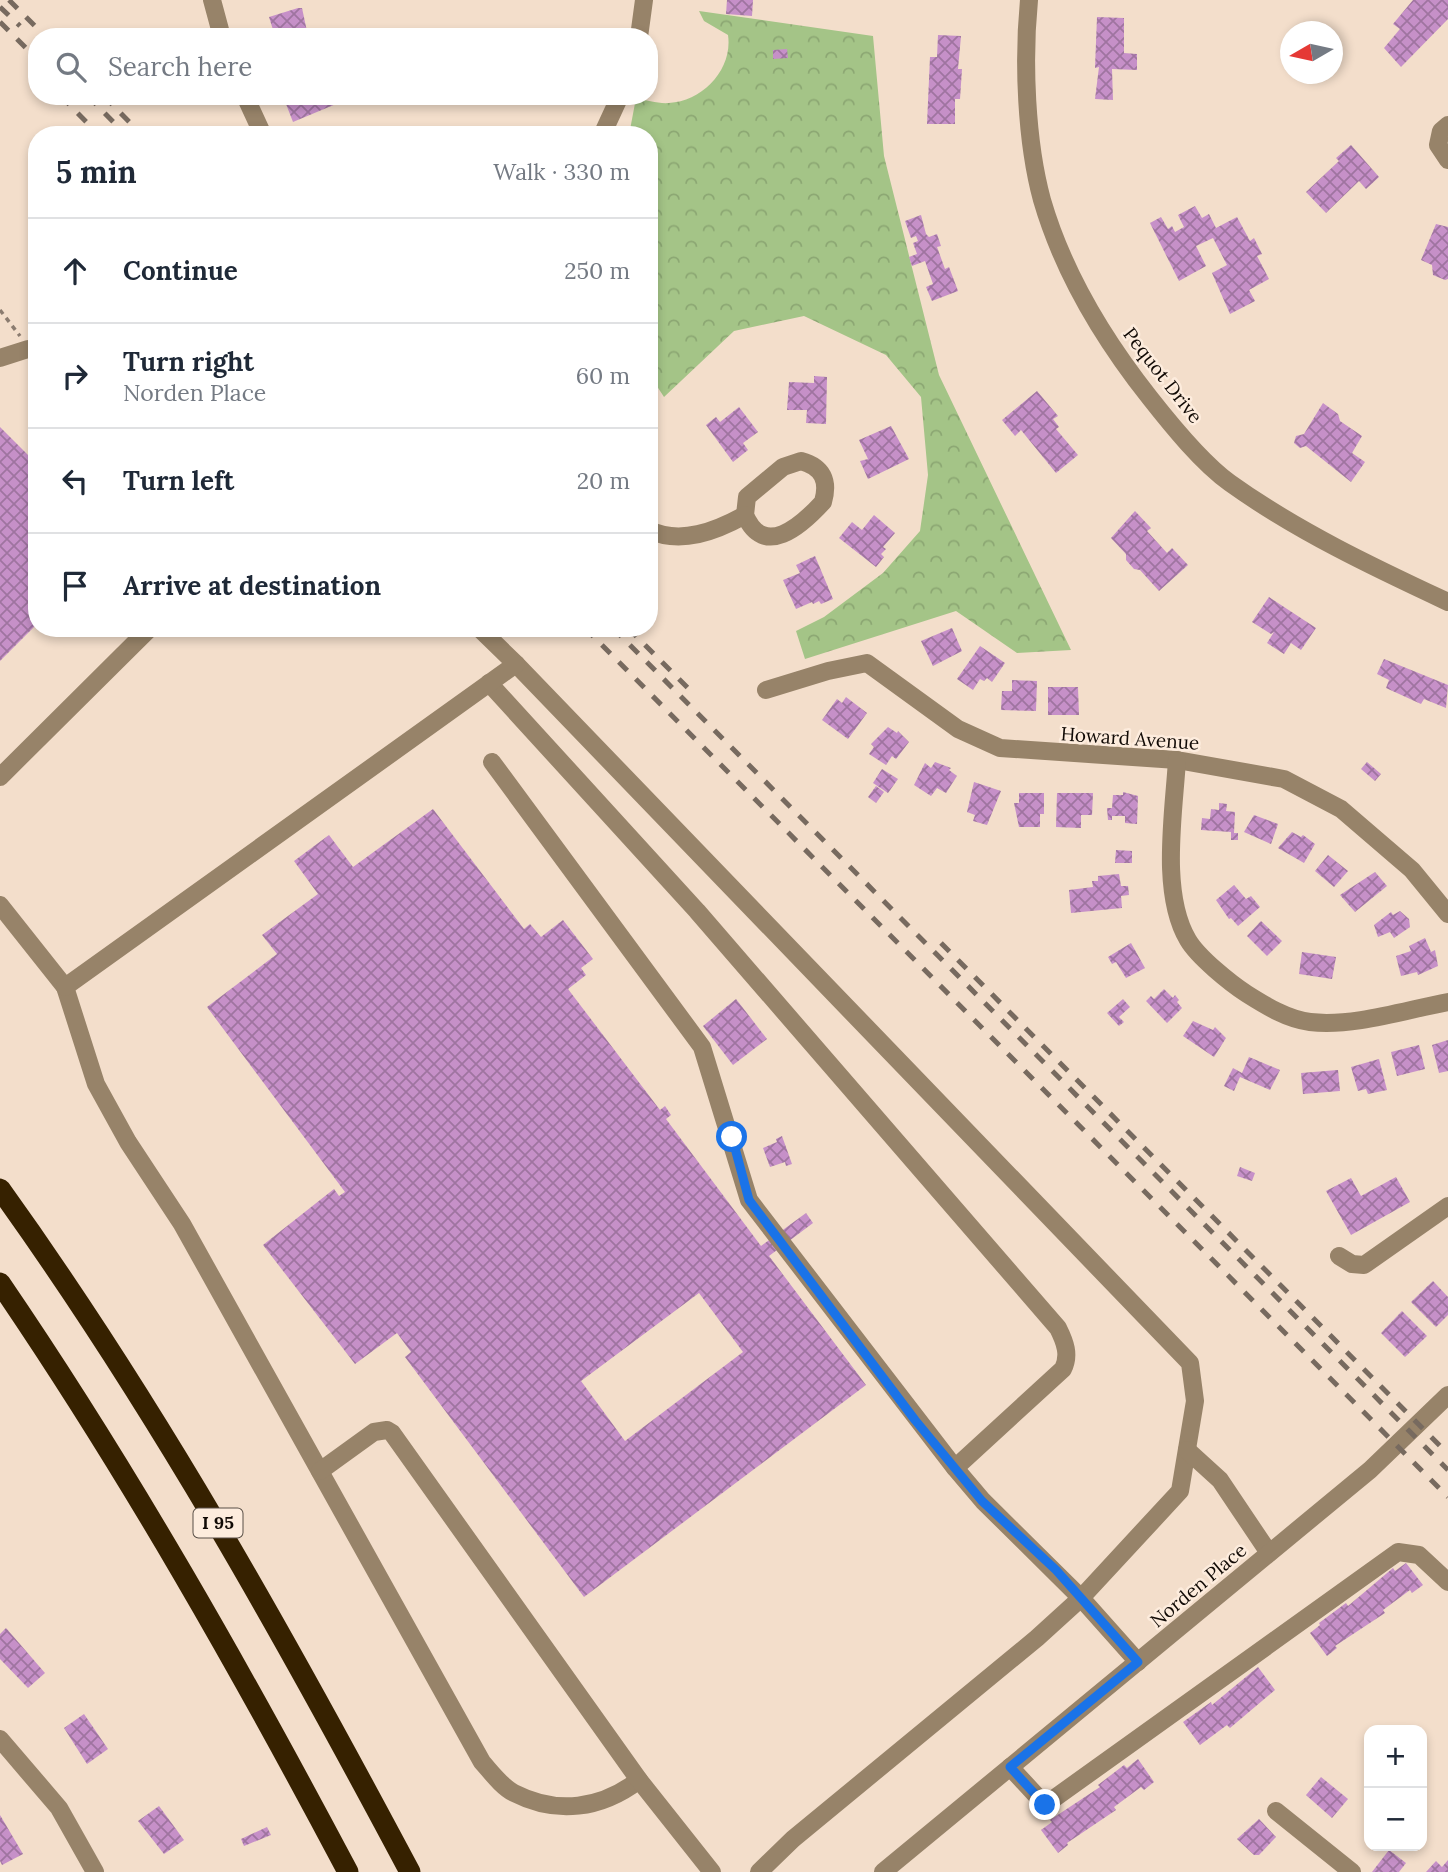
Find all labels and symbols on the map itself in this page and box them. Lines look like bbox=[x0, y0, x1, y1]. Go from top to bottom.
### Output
north arrow bbox=[1280, 21, 1343, 84]
street label: Pequot Drive bbox=[1118, 322, 1208, 428]
street label: Howard Avenue bbox=[1060, 721, 1200, 755]
route start bbox=[716, 1121, 747, 1152]
road number: I 95 bbox=[194, 1508, 242, 1538]
street label: Norden Place bbox=[1145, 1538, 1251, 1632]
route end bbox=[1029, 1789, 1060, 1820]

